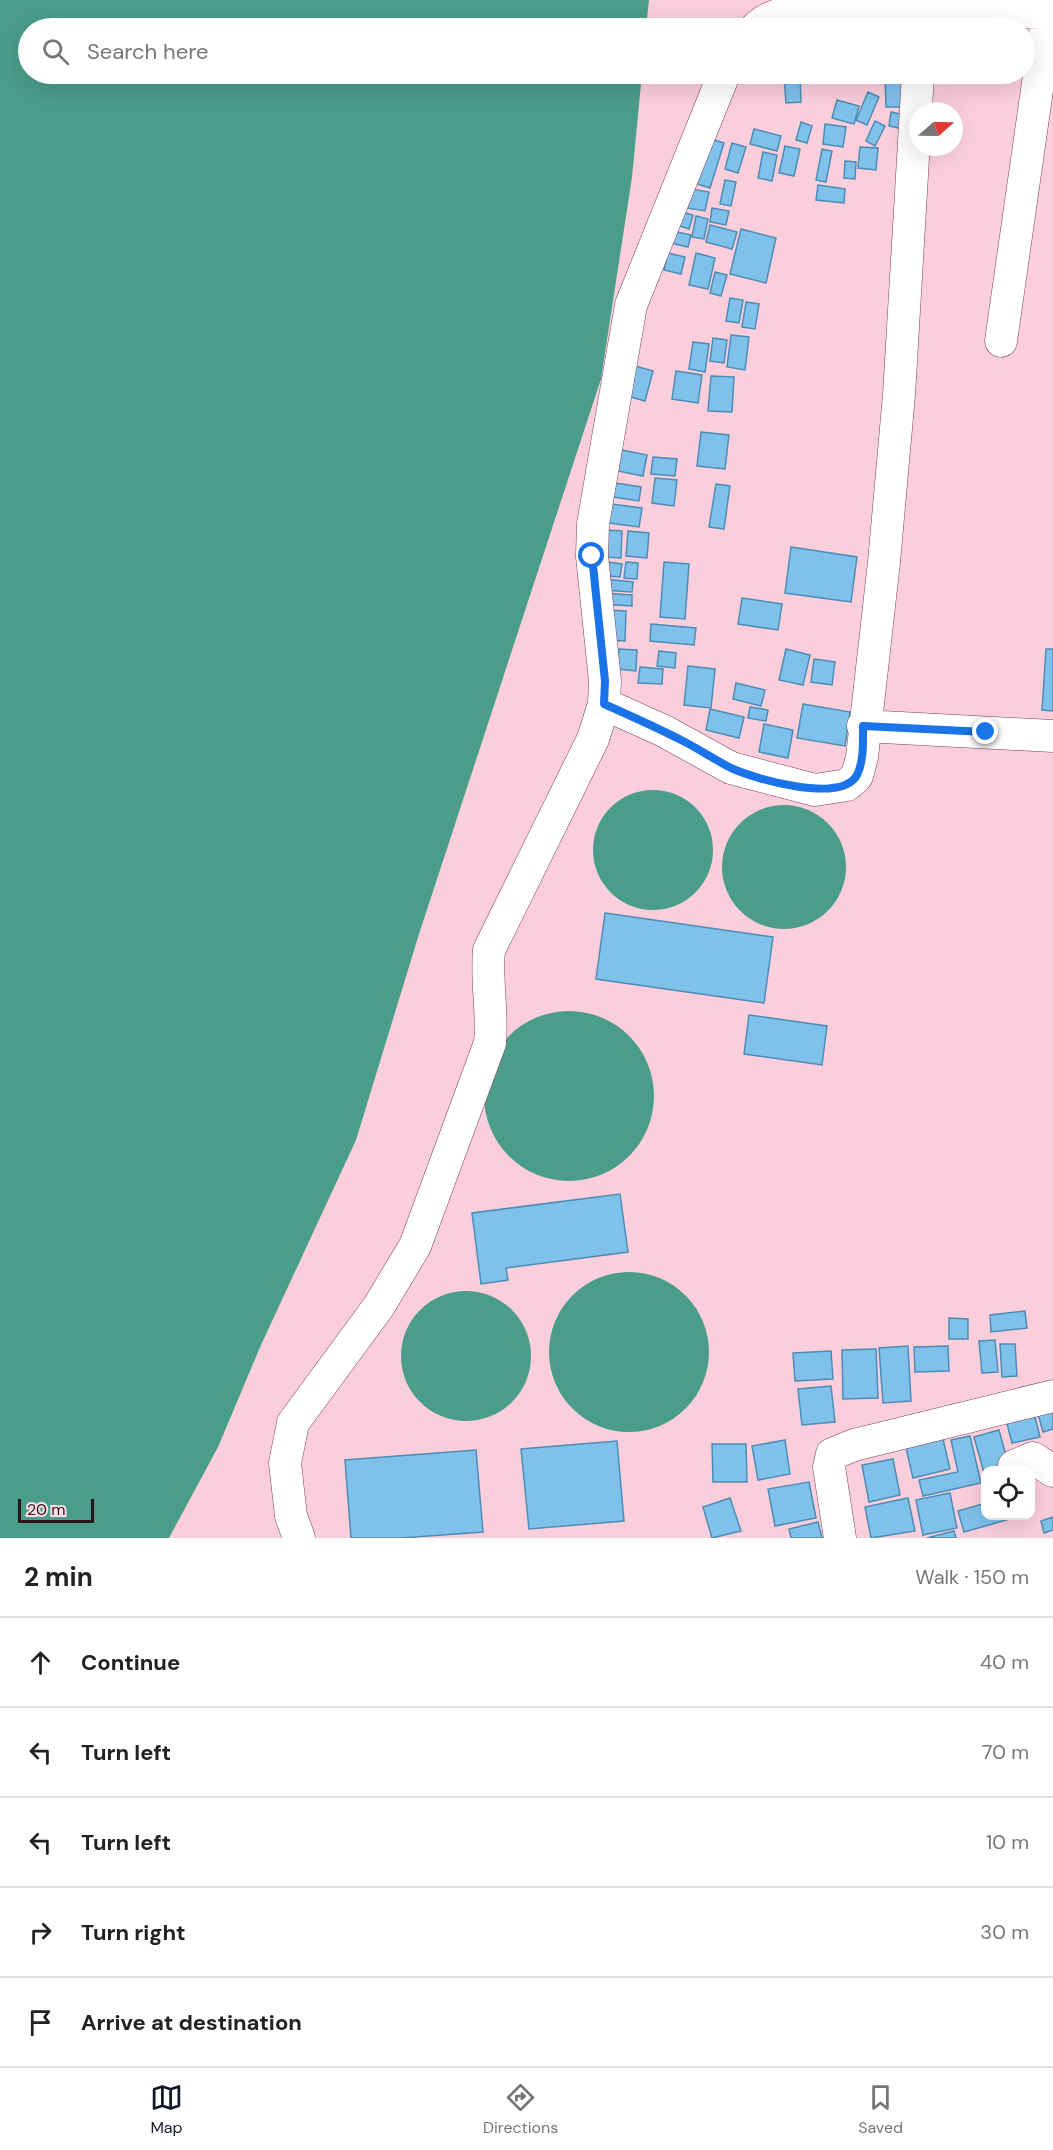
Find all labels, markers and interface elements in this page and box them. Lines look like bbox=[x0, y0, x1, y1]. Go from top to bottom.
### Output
search box bbox=[18, 18, 1035, 84]
icon: search bbox=[39, 35, 72, 68]
text: Search here bbox=[87, 37, 208, 66]
north arrow bbox=[909, 102, 963, 156]
route start bbox=[578, 542, 604, 568]
route end bbox=[972, 718, 998, 744]
map controls bbox=[981, 1466, 1035, 1520]
button: locate bbox=[981, 1466, 1035, 1520]
scale bar bbox=[18, 1496, 94, 1524]
text: 20 m bbox=[27, 1499, 66, 1520]
text: 2 min bbox=[24, 1560, 93, 1594]
text: Walk · 150 m bbox=[915, 1564, 1029, 1590]
icon: ahead bbox=[24, 1646, 57, 1679]
text: Continue bbox=[81, 1648, 180, 1677]
text: 40 m bbox=[980, 1649, 1029, 1675]
icon: left bbox=[24, 1736, 57, 1769]
text: Turn left bbox=[81, 1738, 171, 1767]
text: 70 m bbox=[982, 1739, 1029, 1765]
icon: left bbox=[24, 1826, 57, 1859]
text: Turn left bbox=[81, 1828, 171, 1857]
text: 10 m bbox=[986, 1829, 1029, 1855]
icon: right bbox=[24, 1916, 57, 1949]
text: Turn right bbox=[81, 1918, 186, 1947]
text: 30 m bbox=[980, 1919, 1029, 1945]
icon: arrive bbox=[24, 2006, 57, 2039]
text: Arrive at destination bbox=[81, 2008, 302, 2037]
tab: Map bbox=[150, 2081, 183, 2138]
tab: Directions bbox=[483, 2081, 558, 2138]
tab: Saved bbox=[858, 2081, 903, 2138]

